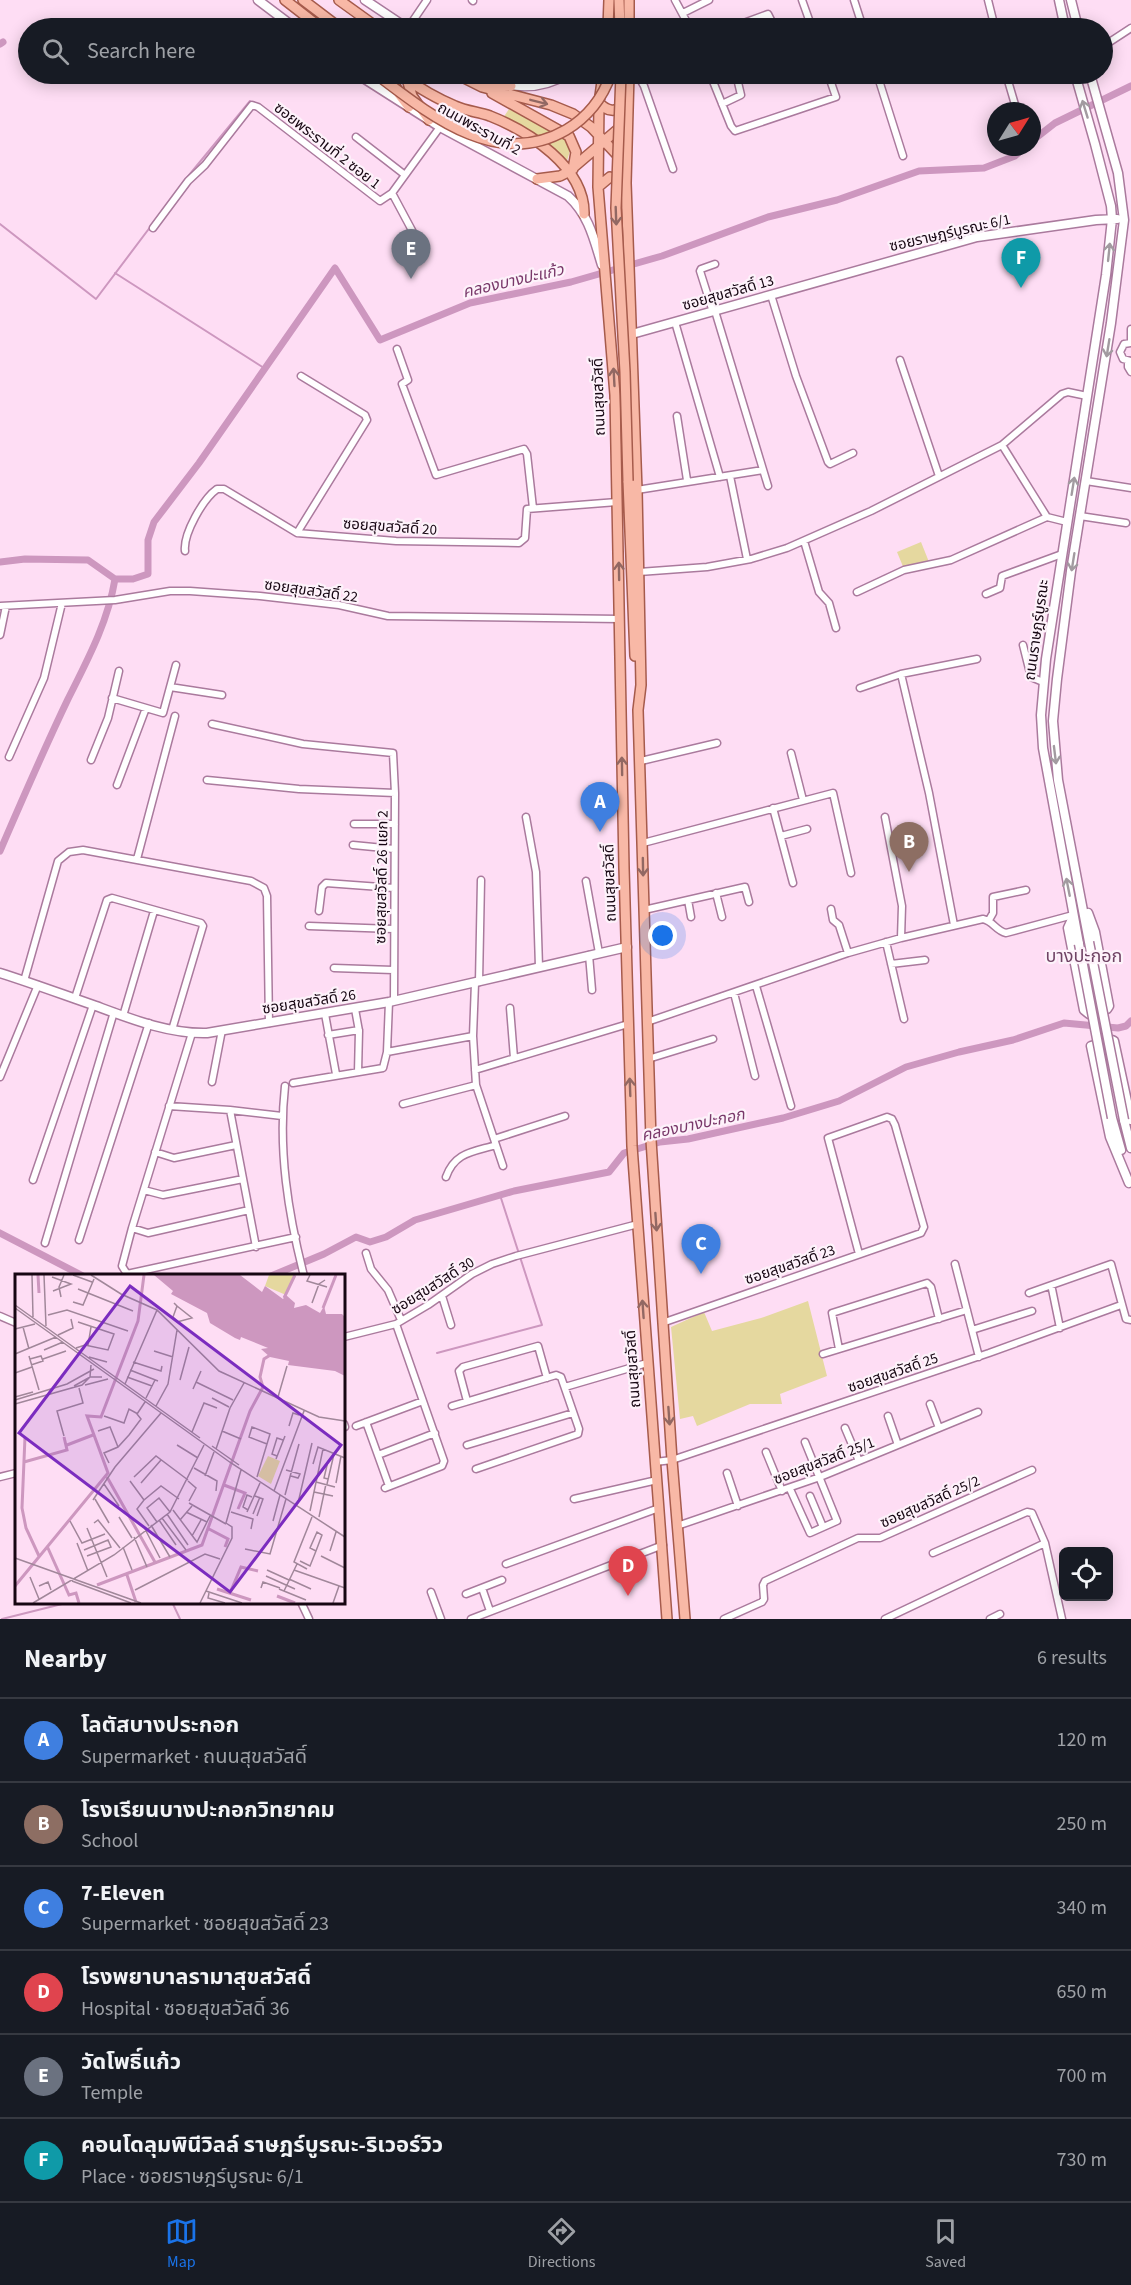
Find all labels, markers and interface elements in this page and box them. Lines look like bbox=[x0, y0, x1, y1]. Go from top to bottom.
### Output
search box bbox=[18, 18, 1113, 84]
icon: search bbox=[39, 35, 72, 68]
text: Search here bbox=[87, 35, 195, 67]
one-way arrow bbox=[529, 96, 548, 108]
street label: ซอยพระรามที่ 2 ซอย 1 bbox=[269, 97, 385, 194]
street label: ถนนพระรามที่ 2 bbox=[433, 97, 525, 161]
one-way arrow bbox=[1079, 100, 1090, 119]
north arrow bbox=[987, 102, 1041, 156]
one-way arrow bbox=[610, 205, 622, 225]
street label: ซอยราษฎร์บูรณะ 6/1 bbox=[887, 209, 1013, 257]
pin: E bbox=[392, 230, 430, 279]
pin: F bbox=[1002, 238, 1040, 288]
one-way arrow bbox=[1104, 243, 1115, 263]
water label: คลองบางปะแก้ว bbox=[460, 258, 567, 303]
street label: ซอยสุขสวัสดิ์ 13 bbox=[680, 270, 776, 316]
one-way arrow bbox=[1102, 338, 1113, 358]
street label: ถนนสุขสวัสดิ์ bbox=[587, 358, 611, 436]
one-way arrow bbox=[609, 367, 620, 387]
one-way arrow bbox=[1067, 477, 1078, 497]
street label: ซอยสุขสวัสดิ์ 20 bbox=[342, 513, 438, 541]
one-way arrow bbox=[1067, 551, 1078, 571]
one-way arrow bbox=[613, 562, 624, 582]
street label: ซอยสุขสวัสดิ์ 22 bbox=[263, 574, 359, 608]
street label: ถนนราษฎร์บูรณะ bbox=[1020, 578, 1054, 682]
one-way arrow bbox=[1050, 745, 1061, 765]
one-way arrow bbox=[616, 757, 628, 777]
pin: A bbox=[580, 782, 620, 832]
street label: ซอยสุขสวัสดิ์ 26 แยก 2 bbox=[370, 810, 394, 944]
pin: B bbox=[890, 822, 928, 872]
street label: ถนนสุขสวัสดิ์ bbox=[598, 844, 622, 922]
one-way arrow bbox=[637, 856, 649, 876]
one-way arrow bbox=[1062, 877, 1073, 897]
your location bbox=[648, 921, 677, 950]
district label: บางปะกอก bbox=[1046, 944, 1122, 969]
street label: ซอยสุขสวัสดิ์ 26 bbox=[261, 984, 357, 1020]
one-way arrow bbox=[624, 1078, 636, 1098]
water label: คลองบางปะกอก bbox=[639, 1103, 748, 1147]
one-way arrow bbox=[651, 1211, 662, 1231]
pin: C bbox=[682, 1224, 720, 1274]
street label: ซอยสุขสวัสดิ์ 23 bbox=[742, 1240, 838, 1290]
street label: ซอยสุขสวัสดิ์ 30 bbox=[387, 1252, 479, 1320]
inset map bbox=[15, 1274, 345, 1604]
one-way arrow bbox=[638, 1300, 649, 1320]
street label: ถนนสุขสวัสดิ์ bbox=[620, 1329, 646, 1409]
street label: ซอยสุขสวัสดิ์ 25 bbox=[845, 1348, 941, 1398]
one-way arrow bbox=[663, 1406, 674, 1426]
street label: ซอยสุขสวัสดิ์ 25/1 bbox=[770, 1432, 878, 1490]
street label: ซอยสุขสวัสดิ์ 25/2 bbox=[877, 1471, 983, 1533]
pin: D bbox=[608, 1546, 648, 1596]
map controls bbox=[1059, 1547, 1113, 1601]
button: locate bbox=[1059, 1547, 1113, 1601]
text: Nearby bbox=[24, 1640, 107, 1677]
text: 6 results bbox=[1037, 1644, 1107, 1672]
text: โลตัสบางประกอก bbox=[81, 1709, 239, 1741]
text: A bbox=[38, 1726, 49, 1754]
text: 120 m bbox=[1057, 1726, 1107, 1754]
text: Supermarket · ถนนสุขสวัสดิ์ bbox=[81, 1743, 307, 1771]
text: โรงเรียนบางปะกอกวิทยาคม bbox=[81, 1794, 335, 1826]
text: B bbox=[37, 1810, 50, 1838]
text: 250 m bbox=[1057, 1810, 1107, 1838]
text: School bbox=[81, 1827, 138, 1855]
text: 7-Eleven bbox=[81, 1877, 165, 1909]
text: C bbox=[38, 1894, 49, 1922]
text: 340 m bbox=[1057, 1894, 1107, 1922]
text: Supermarket · ซอยสุขสวัสดิ์ 23 bbox=[81, 1910, 329, 1938]
text: โรงพยาบาลรามาสุขสวัสดิ์ bbox=[81, 1961, 311, 1993]
text: D bbox=[37, 1978, 50, 2006]
text: 650 m bbox=[1057, 1978, 1107, 2006]
text: Hospital · ซอยสุขสวัสดิ์ 36 bbox=[81, 1995, 290, 2023]
text: วัดโพธิ์แก้ว bbox=[81, 2046, 181, 2078]
text: E bbox=[38, 2062, 49, 2090]
text: 700 m bbox=[1057, 2062, 1107, 2090]
text: Temple bbox=[81, 2079, 143, 2107]
text: คอนโดลุมพินีวิลล์ ราษฎร์บูรณะ-ริเวอร์วิว bbox=[81, 2129, 443, 2161]
text: F bbox=[38, 2146, 49, 2174]
text: 730 m bbox=[1057, 2146, 1107, 2174]
text: Place · ซอยราษฎร์บูรณะ 6/1 bbox=[81, 2163, 304, 2191]
tab: Map bbox=[165, 2215, 198, 2273]
tab: Directions bbox=[528, 2215, 595, 2273]
tab: Saved bbox=[925, 2215, 966, 2273]

